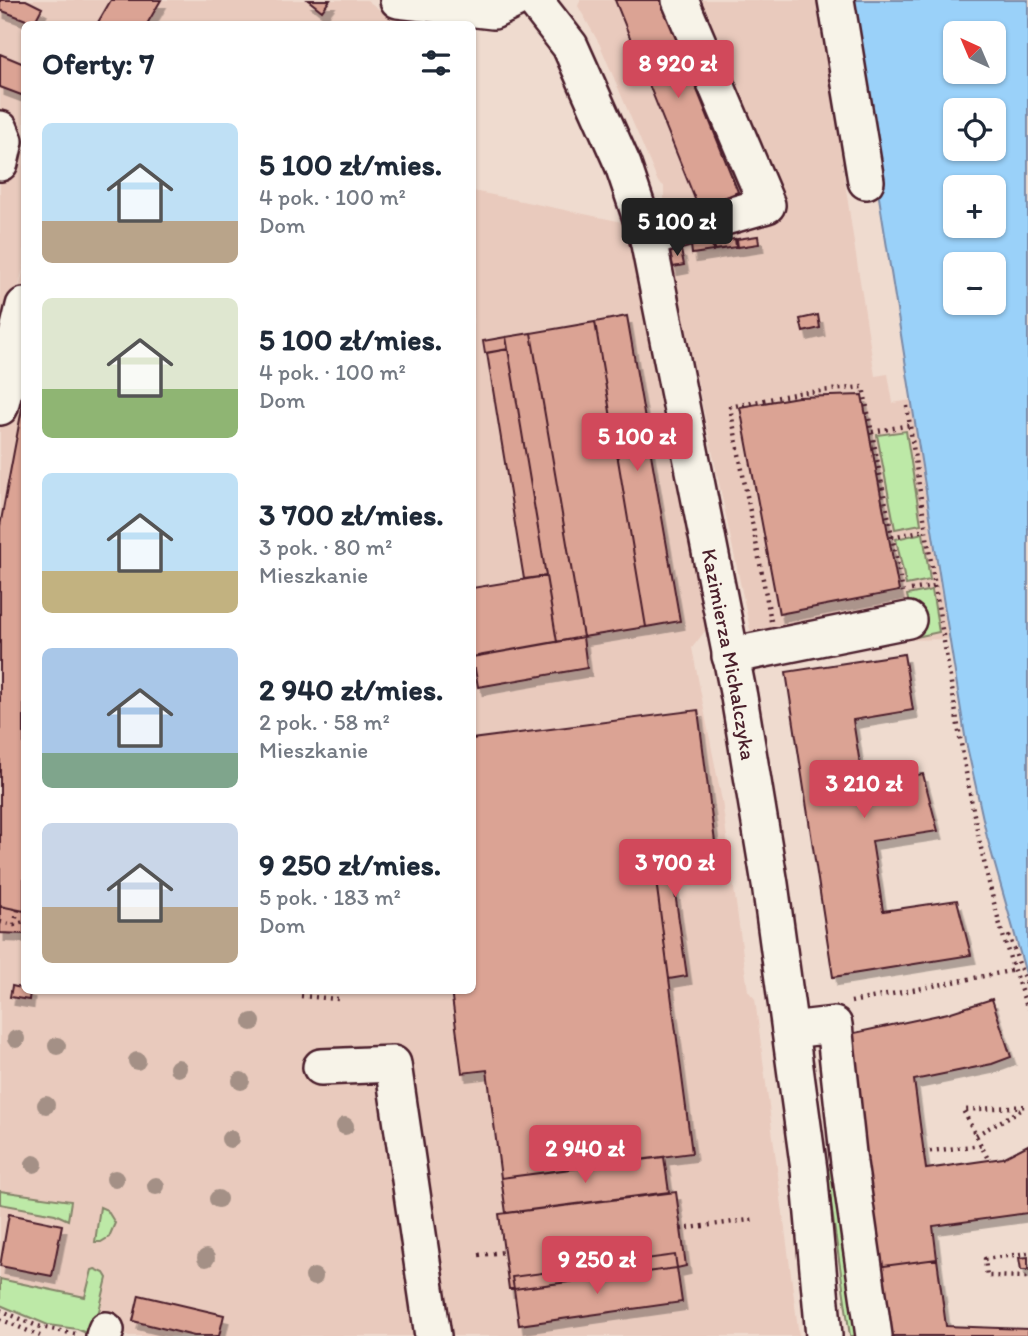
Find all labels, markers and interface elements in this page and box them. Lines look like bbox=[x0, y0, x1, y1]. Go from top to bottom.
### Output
north arrow bbox=[943, 21, 1006, 84]
map controls bbox=[943, 21, 1006, 315]
pin: 8 920 zł bbox=[606, 41, 750, 100]
icon: filters bbox=[417, 44, 455, 82]
text: Oferty: 7 bbox=[42, 45, 154, 82]
text: 8 920 zł bbox=[639, 49, 717, 77]
button: locate bbox=[943, 98, 1006, 161]
text: 5 100 zł/mies. bbox=[259, 146, 442, 183]
icon: home bbox=[98, 151, 182, 235]
button: + bbox=[943, 175, 1006, 238]
text: 4 pok. · 100 m² bbox=[259, 183, 406, 211]
pin: 5 100 zł bbox=[605, 198, 749, 258]
text: 5 100 zł bbox=[638, 207, 716, 235]
text: Dom bbox=[259, 211, 305, 239]
button: − bbox=[943, 252, 1006, 315]
text: 5 100 zł/mies. bbox=[259, 321, 442, 358]
icon: home bbox=[98, 326, 182, 410]
text: 4 pok. · 100 m² bbox=[259, 358, 406, 386]
text: Dom bbox=[259, 386, 305, 414]
pin: 5 100 zł bbox=[565, 414, 709, 473]
text: 5 100 zł bbox=[598, 422, 676, 450]
text: 3 700 zł/mies. bbox=[259, 496, 444, 533]
icon: home bbox=[98, 501, 182, 585]
text: 3 pok. · 80 m² bbox=[259, 533, 392, 561]
street label: Kazimierza Michalczyka bbox=[697, 546, 762, 762]
text: Mieszkanie bbox=[259, 561, 368, 589]
text: 2 940 zł/mies. bbox=[259, 671, 444, 708]
icon: home bbox=[98, 676, 182, 760]
text: 2 pok. · 58 m² bbox=[259, 708, 390, 736]
text: Mieszkanie bbox=[259, 736, 368, 764]
pin: 3 210 zł bbox=[792, 760, 936, 820]
text: 3 210 zł bbox=[825, 769, 903, 797]
pin: 3 700 zł bbox=[603, 839, 747, 899]
text: 9 250 zł/mies. bbox=[259, 846, 441, 883]
text: 3 700 zł bbox=[635, 848, 715, 876]
icon: home bbox=[98, 851, 182, 935]
text: 5 pok. · 183 m² bbox=[259, 883, 401, 911]
text: Dom bbox=[259, 911, 305, 939]
pin: 2 940 zł bbox=[513, 1126, 657, 1185]
text: 2 940 zł bbox=[545, 1134, 625, 1162]
pin: 9 250 zł bbox=[525, 1236, 669, 1296]
text: 9 250 zł bbox=[558, 1245, 636, 1273]

